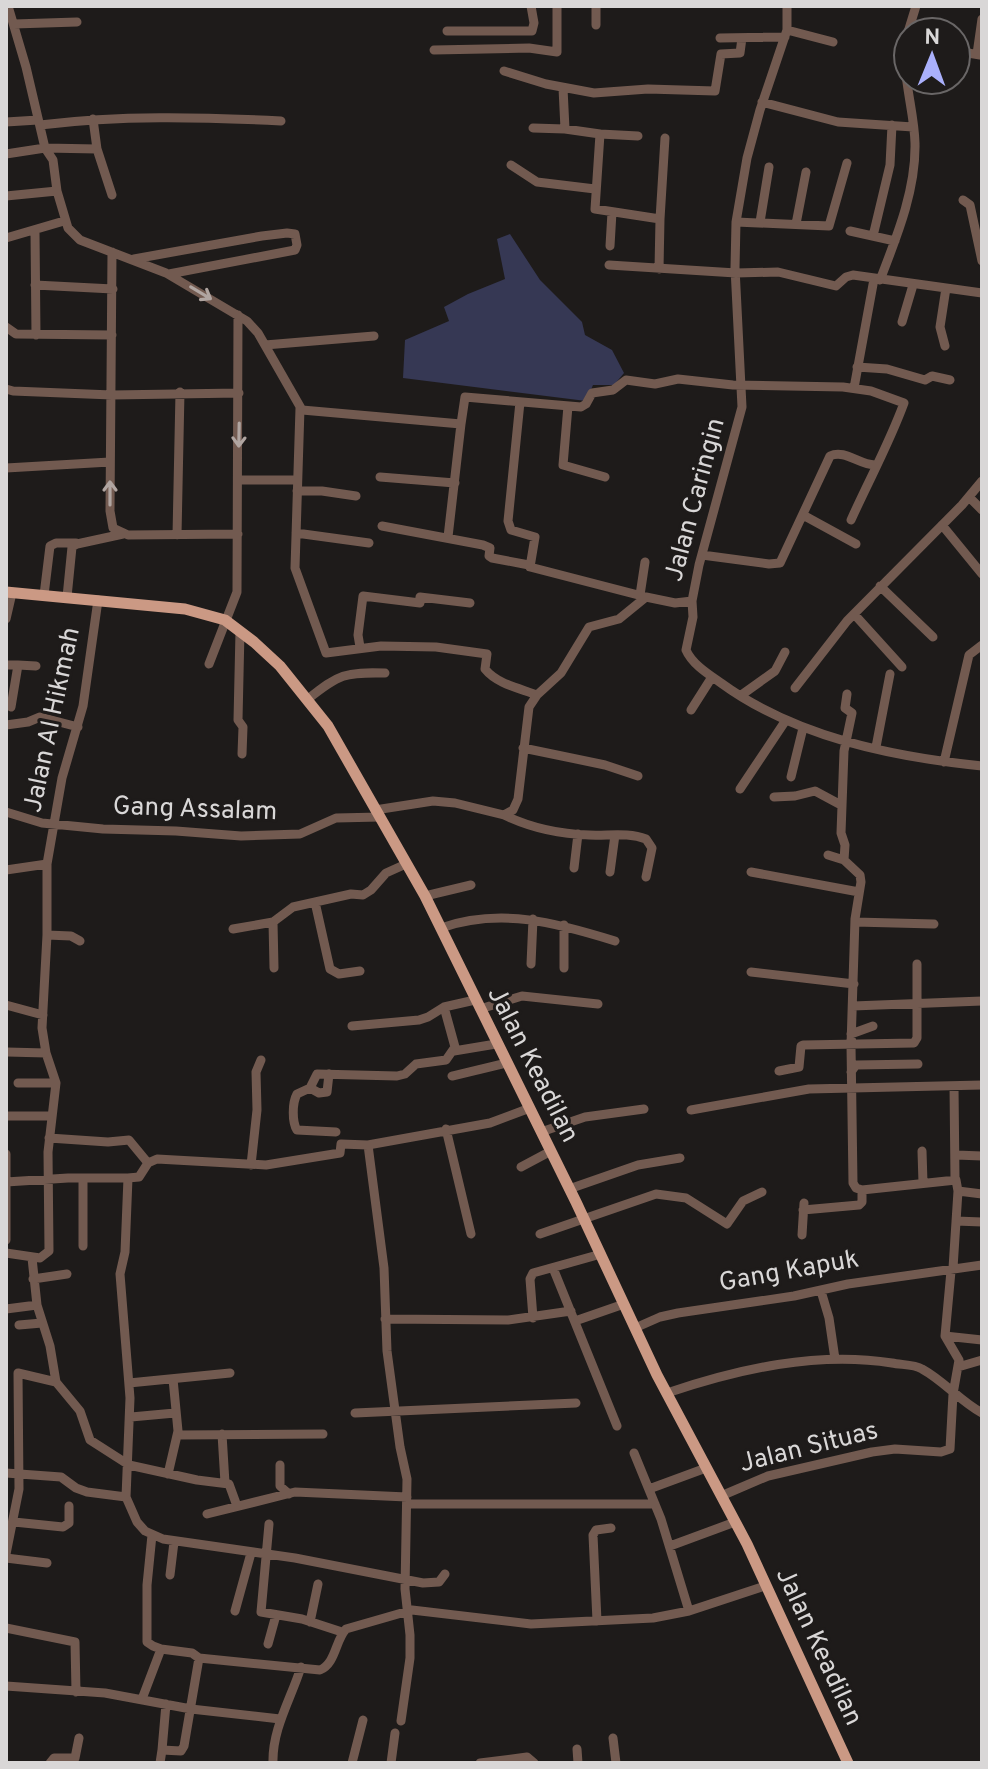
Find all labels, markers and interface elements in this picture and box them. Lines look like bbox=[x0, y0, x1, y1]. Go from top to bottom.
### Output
north arrow bbox=[892, 16, 972, 96]
text: N bbox=[924, 25, 940, 52]
one-way arrow bbox=[189, 286, 212, 302]
street label: Jalan Caringin bbox=[658, 415, 734, 585]
one-way arrow bbox=[231, 421, 247, 448]
one-way arrow bbox=[102, 480, 118, 507]
street label: Jalan Al Hikmah bbox=[17, 625, 89, 815]
street label: Gang Assalam bbox=[112, 791, 278, 829]
street label: Jalan Keadilan bbox=[479, 982, 585, 1148]
street label: Gang Kapuk bbox=[716, 1243, 862, 1301]
street label: Jalan Situas bbox=[736, 1415, 882, 1481]
street label: Jalan Keadilan bbox=[767, 1563, 869, 1731]

